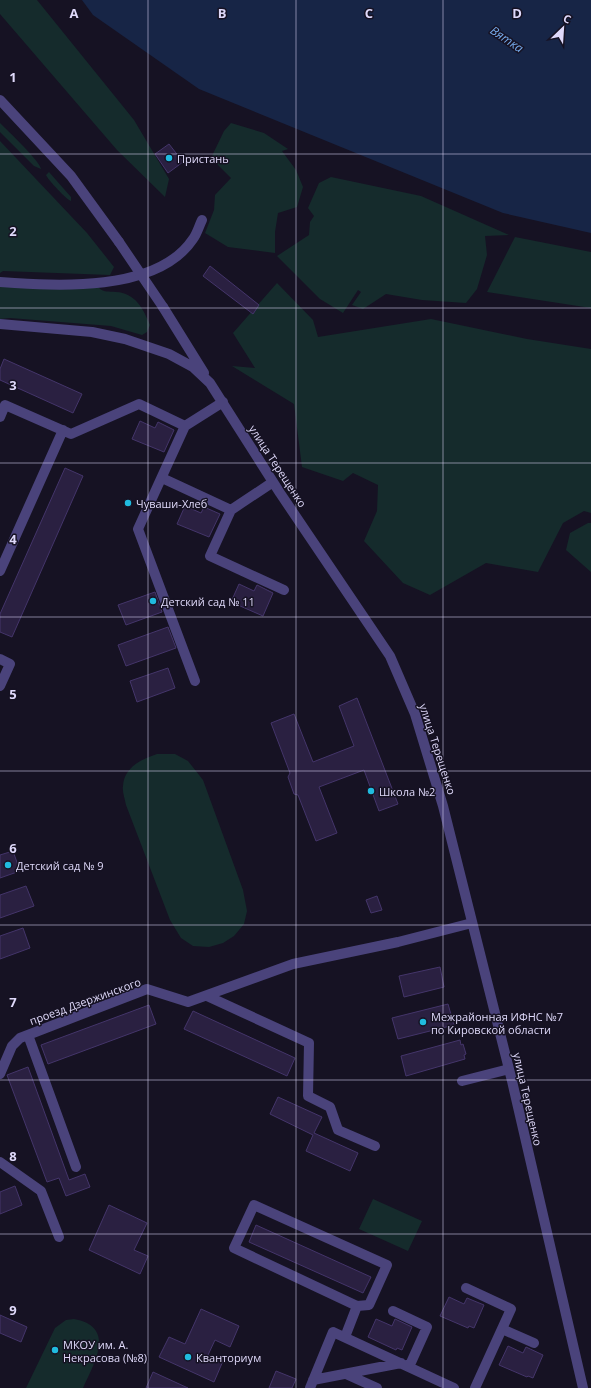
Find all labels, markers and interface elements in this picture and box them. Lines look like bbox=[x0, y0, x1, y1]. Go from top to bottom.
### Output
text: A bbox=[70, 4, 79, 22]
text: B bbox=[218, 4, 227, 22]
text: C bbox=[365, 4, 373, 22]
text: D bbox=[512, 4, 522, 22]
north arrow bbox=[543, 8, 583, 48]
text: С bbox=[561, 10, 574, 27]
water label: Вятка bbox=[487, 22, 527, 56]
text: 1 bbox=[9, 68, 17, 86]
place label: Пристань bbox=[177, 151, 229, 166]
marker: Пристань bbox=[164, 153, 174, 163]
text: 2 bbox=[9, 222, 17, 240]
text: 3 bbox=[9, 376, 17, 394]
street label: улица Терещенко bbox=[246, 422, 310, 510]
place label: Чуваши-Хлеб bbox=[136, 496, 207, 511]
marker: Чуваши-Хлеб bbox=[123, 498, 133, 508]
text: 4 bbox=[9, 530, 17, 548]
place label: Детский сад № 11 bbox=[161, 594, 255, 609]
marker: Детский сад № 11 bbox=[148, 596, 158, 606]
text: 5 bbox=[9, 685, 17, 703]
street label: улица Терещенко bbox=[416, 701, 460, 797]
place label: Школа №2 bbox=[379, 784, 435, 799]
marker: Школа №2 bbox=[366, 786, 376, 796]
text: 6 bbox=[9, 839, 17, 857]
place label: Детский сад № 9 bbox=[16, 858, 104, 873]
marker: Детский сад № 9 bbox=[3, 860, 13, 870]
street label: проезд Дзержинского bbox=[27, 974, 143, 1028]
text: 7 bbox=[9, 993, 17, 1011]
place label: Межрайонная ИФНС №7 по Кировской области bbox=[431, 1009, 563, 1037]
marker: Межрайонная ИФНС №7 по Кировской области bbox=[418, 1017, 428, 1027]
street label: улица Терещенко bbox=[510, 1051, 546, 1147]
text: 8 bbox=[9, 1147, 17, 1165]
text: 9 bbox=[9, 1301, 17, 1319]
place label: МКОУ им. А. Некрасова (№8) bbox=[63, 1337, 147, 1365]
marker: МКОУ им. А. Некрасова (№8) bbox=[50, 1345, 60, 1355]
place label: Кванториум bbox=[196, 1350, 261, 1365]
marker: Кванториум bbox=[183, 1352, 193, 1362]

